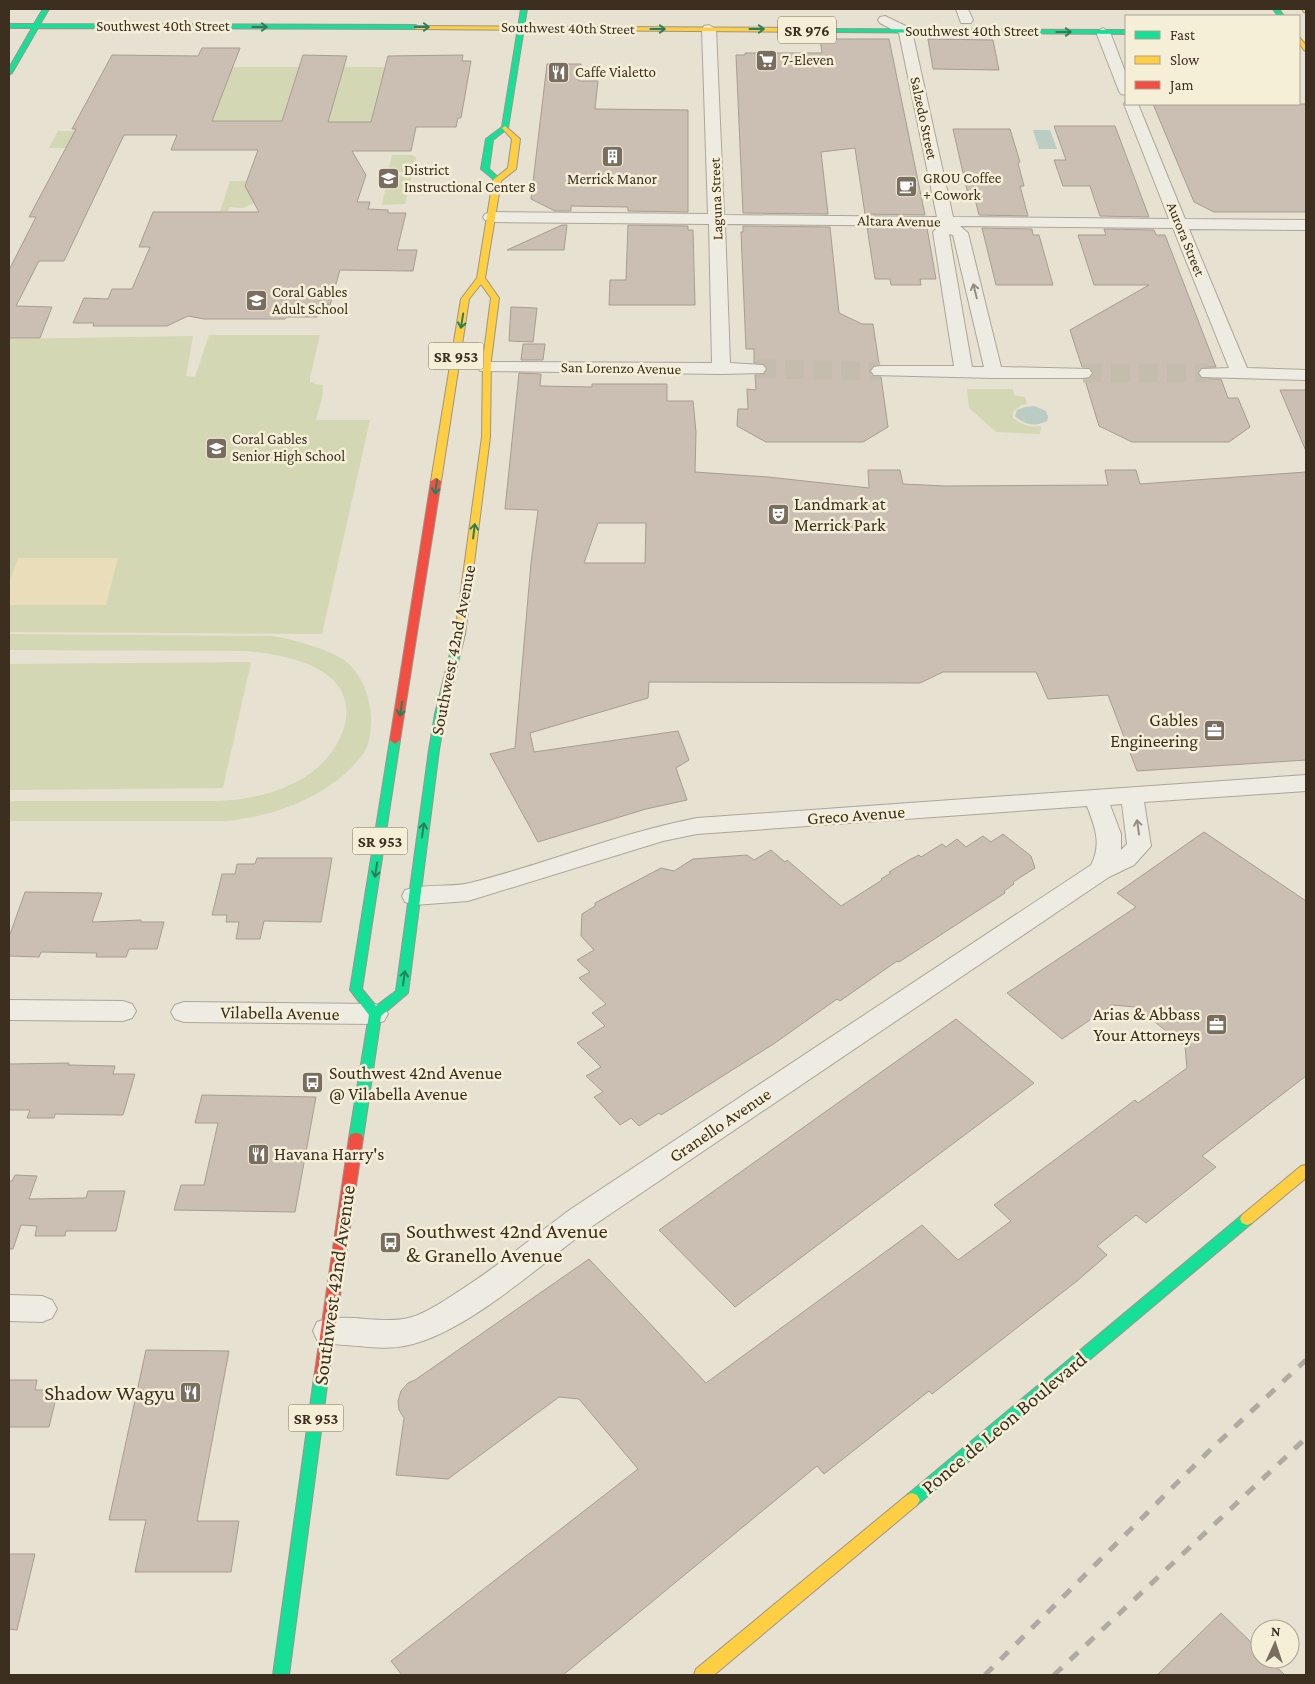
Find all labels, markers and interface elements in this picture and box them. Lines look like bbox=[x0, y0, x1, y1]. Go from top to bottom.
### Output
legend bbox=[1125, 15, 1300, 105]
road number: SR 976 bbox=[778, 16, 836, 44]
street label: Southwest 40th Street bbox=[96, 18, 231, 34]
street label: Southwest 40th Street bbox=[501, 19, 636, 37]
one-way arrow bbox=[252, 22, 268, 32]
one-way arrow bbox=[414, 22, 430, 32]
street label: Southwest 40th Street bbox=[905, 23, 1040, 39]
one-way arrow bbox=[650, 24, 666, 34]
one-way arrow bbox=[749, 24, 765, 34]
one-way arrow bbox=[1056, 27, 1072, 37]
text: Fast bbox=[1170, 27, 1196, 43]
supermarket icon: 7-Eleven bbox=[754, 48, 778, 72]
place label: 7-Eleven bbox=[782, 52, 834, 68]
text: Slow bbox=[1170, 52, 1200, 68]
restaurant icon: Caffe Vialetto bbox=[547, 60, 571, 84]
place label: Caffe Vialetto bbox=[575, 64, 656, 80]
street label: Salzedo Street bbox=[907, 75, 941, 162]
text: Jam bbox=[1168, 77, 1193, 94]
building icon: Merrick Manor bbox=[600, 144, 624, 168]
street label: Laguna Street bbox=[707, 156, 726, 241]
place label: District Instructional Center 8 bbox=[404, 162, 536, 195]
school or university icon: District Instructional Center 8 bbox=[376, 167, 400, 191]
place label: GROU Coffee + Cowork bbox=[923, 170, 1002, 203]
place label: Merrick Manor bbox=[567, 171, 658, 187]
cafe icon: GROU Coffee + Cowork bbox=[895, 175, 919, 199]
street label: Aurora Street bbox=[1164, 200, 1209, 279]
street label: Altara Avenue bbox=[857, 212, 941, 230]
place label: Coral Gables Adult School bbox=[272, 284, 348, 317]
one-way arrow bbox=[969, 284, 979, 300]
school or university icon: Coral Gables Adult School bbox=[244, 289, 268, 313]
one-way arrow bbox=[456, 313, 466, 329]
road number: SR 953 bbox=[428, 342, 484, 370]
street label: San Lorenzo Avenue bbox=[561, 359, 682, 377]
place label: Coral Gables Senior High School bbox=[232, 431, 345, 465]
school or university icon: Coral Gables Senior High School bbox=[204, 436, 228, 460]
one-way arrow bbox=[430, 479, 440, 495]
place label: Landmark at Merrick Park bbox=[794, 494, 887, 535]
theatre icon: Landmark at Merrick Park bbox=[766, 502, 790, 526]
one-way arrow bbox=[469, 523, 479, 539]
street label: Southwest 42nd Avenue bbox=[427, 563, 479, 737]
one-way arrow bbox=[395, 701, 405, 717]
place label: Gables Engineering bbox=[1110, 710, 1198, 751]
office icon: Gables Engineering bbox=[1202, 718, 1226, 742]
street label: Greco Avenue bbox=[806, 802, 906, 828]
one-way arrow bbox=[1133, 820, 1143, 836]
one-way arrow bbox=[418, 822, 428, 838]
road number: SR 953 bbox=[352, 828, 408, 854]
one-way arrow bbox=[370, 862, 380, 878]
one-way arrow bbox=[399, 970, 409, 986]
street label: Vilabella Avenue bbox=[220, 1002, 340, 1024]
place label: Arias & Abbass Your Attorneys bbox=[1093, 1004, 1200, 1045]
office icon: Arias & Abbass Your Attorneys bbox=[1204, 1012, 1228, 1036]
place label: Southwest 42nd Avenue @ Vilabella Avenue bbox=[329, 1063, 502, 1104]
bus stop icon: Southwest 42nd Avenue @ Vilabella Avenue bbox=[301, 1071, 325, 1095]
street label: Granello Avenue bbox=[665, 1084, 775, 1166]
restaurant icon: Havana Harry's bbox=[246, 1142, 270, 1166]
place label: Havana Harry's bbox=[274, 1144, 384, 1164]
street label: Southwest 42nd Avenue bbox=[308, 1183, 360, 1387]
place label: Southwest 42nd Avenue & Granello Avenue bbox=[406, 1219, 608, 1267]
bus stop icon: Southwest 42nd Avenue & Granello Avenue bbox=[378, 1231, 402, 1255]
street label: Ponce de Leon Boulevard bbox=[917, 1347, 1091, 1499]
place label: Shadow Wagyu bbox=[44, 1381, 175, 1405]
restaurant icon: Shadow Wagyu bbox=[179, 1381, 203, 1405]
road number: SR 953 bbox=[288, 1405, 344, 1432]
north arrow bbox=[1250, 1619, 1300, 1669]
text: N bbox=[1270, 1623, 1281, 1639]

